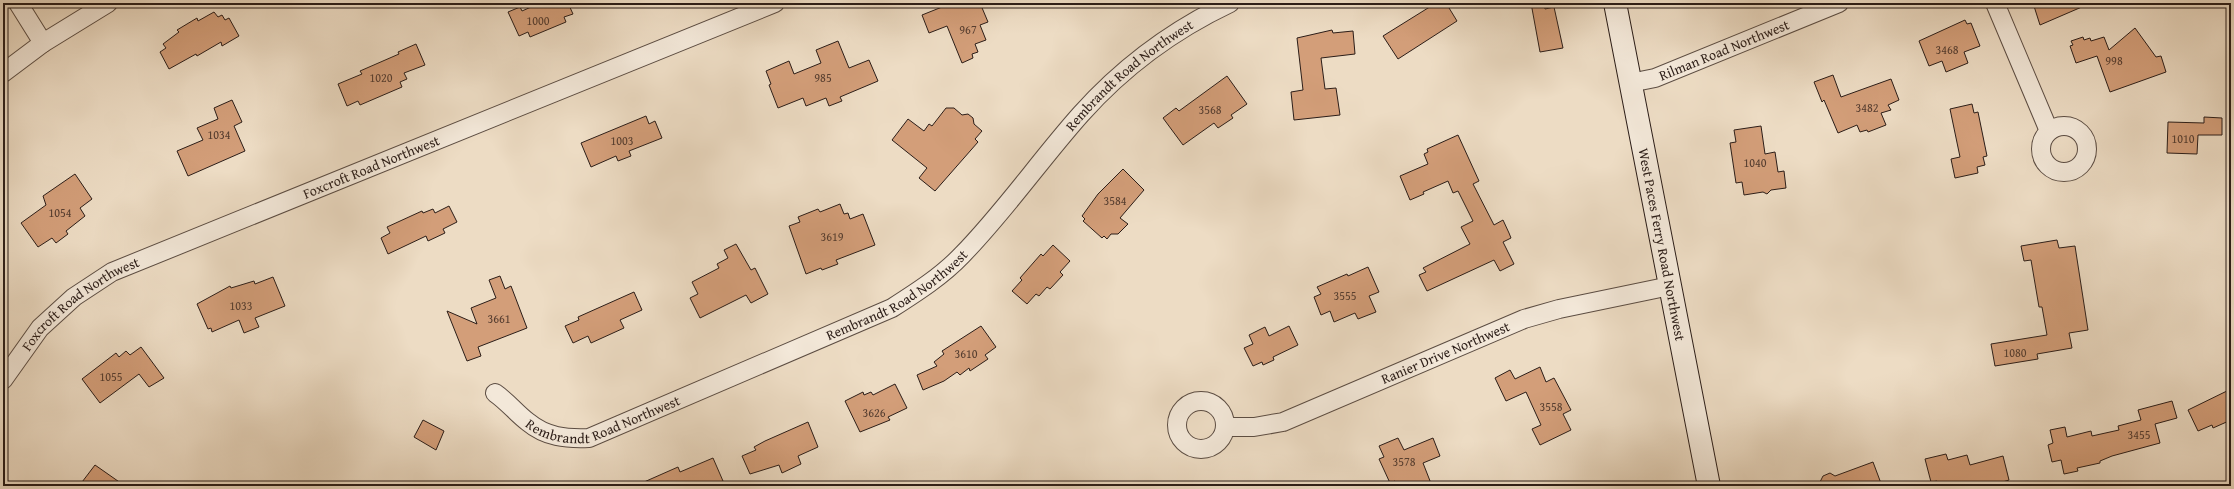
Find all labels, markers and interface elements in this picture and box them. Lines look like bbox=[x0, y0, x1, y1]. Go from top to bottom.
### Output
house number: 1000 bbox=[526, 12, 550, 29]
street label: Rilman Road Northwest bbox=[1656, 14, 1792, 85]
street label: Rembrandt Road Northwest bbox=[1061, 15, 1197, 135]
house number: 967 bbox=[959, 21, 977, 38]
house number: 3468 bbox=[1935, 41, 1959, 58]
house number: 998 bbox=[2105, 52, 2123, 69]
house number: 1020 bbox=[369, 69, 393, 86]
house number: 985 bbox=[814, 69, 832, 86]
house number: 3482 bbox=[1855, 99, 1879, 116]
house number: 3568 bbox=[1198, 101, 1222, 118]
house number: 1034 bbox=[207, 126, 231, 143]
street label: Foxcroft Road Northwest bbox=[300, 130, 443, 204]
house number: 1010 bbox=[2171, 130, 2195, 147]
house number: 1003 bbox=[610, 132, 634, 149]
street label: West Paces Ferry Road Northwest bbox=[1633, 146, 1691, 343]
house number: 1040 bbox=[1743, 154, 1767, 171]
house number: 3584 bbox=[1103, 192, 1127, 209]
house number: 1054 bbox=[48, 204, 72, 221]
house number: 3619 bbox=[820, 228, 844, 245]
street label: Rembrandt Road Northwest bbox=[823, 245, 972, 345]
street label: Foxcroft Road Northwest bbox=[17, 252, 142, 355]
house number: 3555 bbox=[1333, 287, 1357, 304]
house number: 1033 bbox=[229, 297, 253, 314]
house number: 3661 bbox=[487, 310, 511, 327]
street label: Ranier Drive Northwest bbox=[1378, 316, 1513, 389]
house number: 1080 bbox=[2003, 344, 2027, 361]
house number: 3610 bbox=[954, 345, 978, 362]
house number: 1055 bbox=[99, 368, 123, 385]
street label: Rembrandt Road Northwest bbox=[522, 390, 683, 448]
house number: 3558 bbox=[1539, 398, 1563, 415]
house number: 3626 bbox=[862, 404, 886, 421]
house number: 3455 bbox=[2127, 426, 2151, 443]
house number: 3578 bbox=[1392, 453, 1416, 470]

